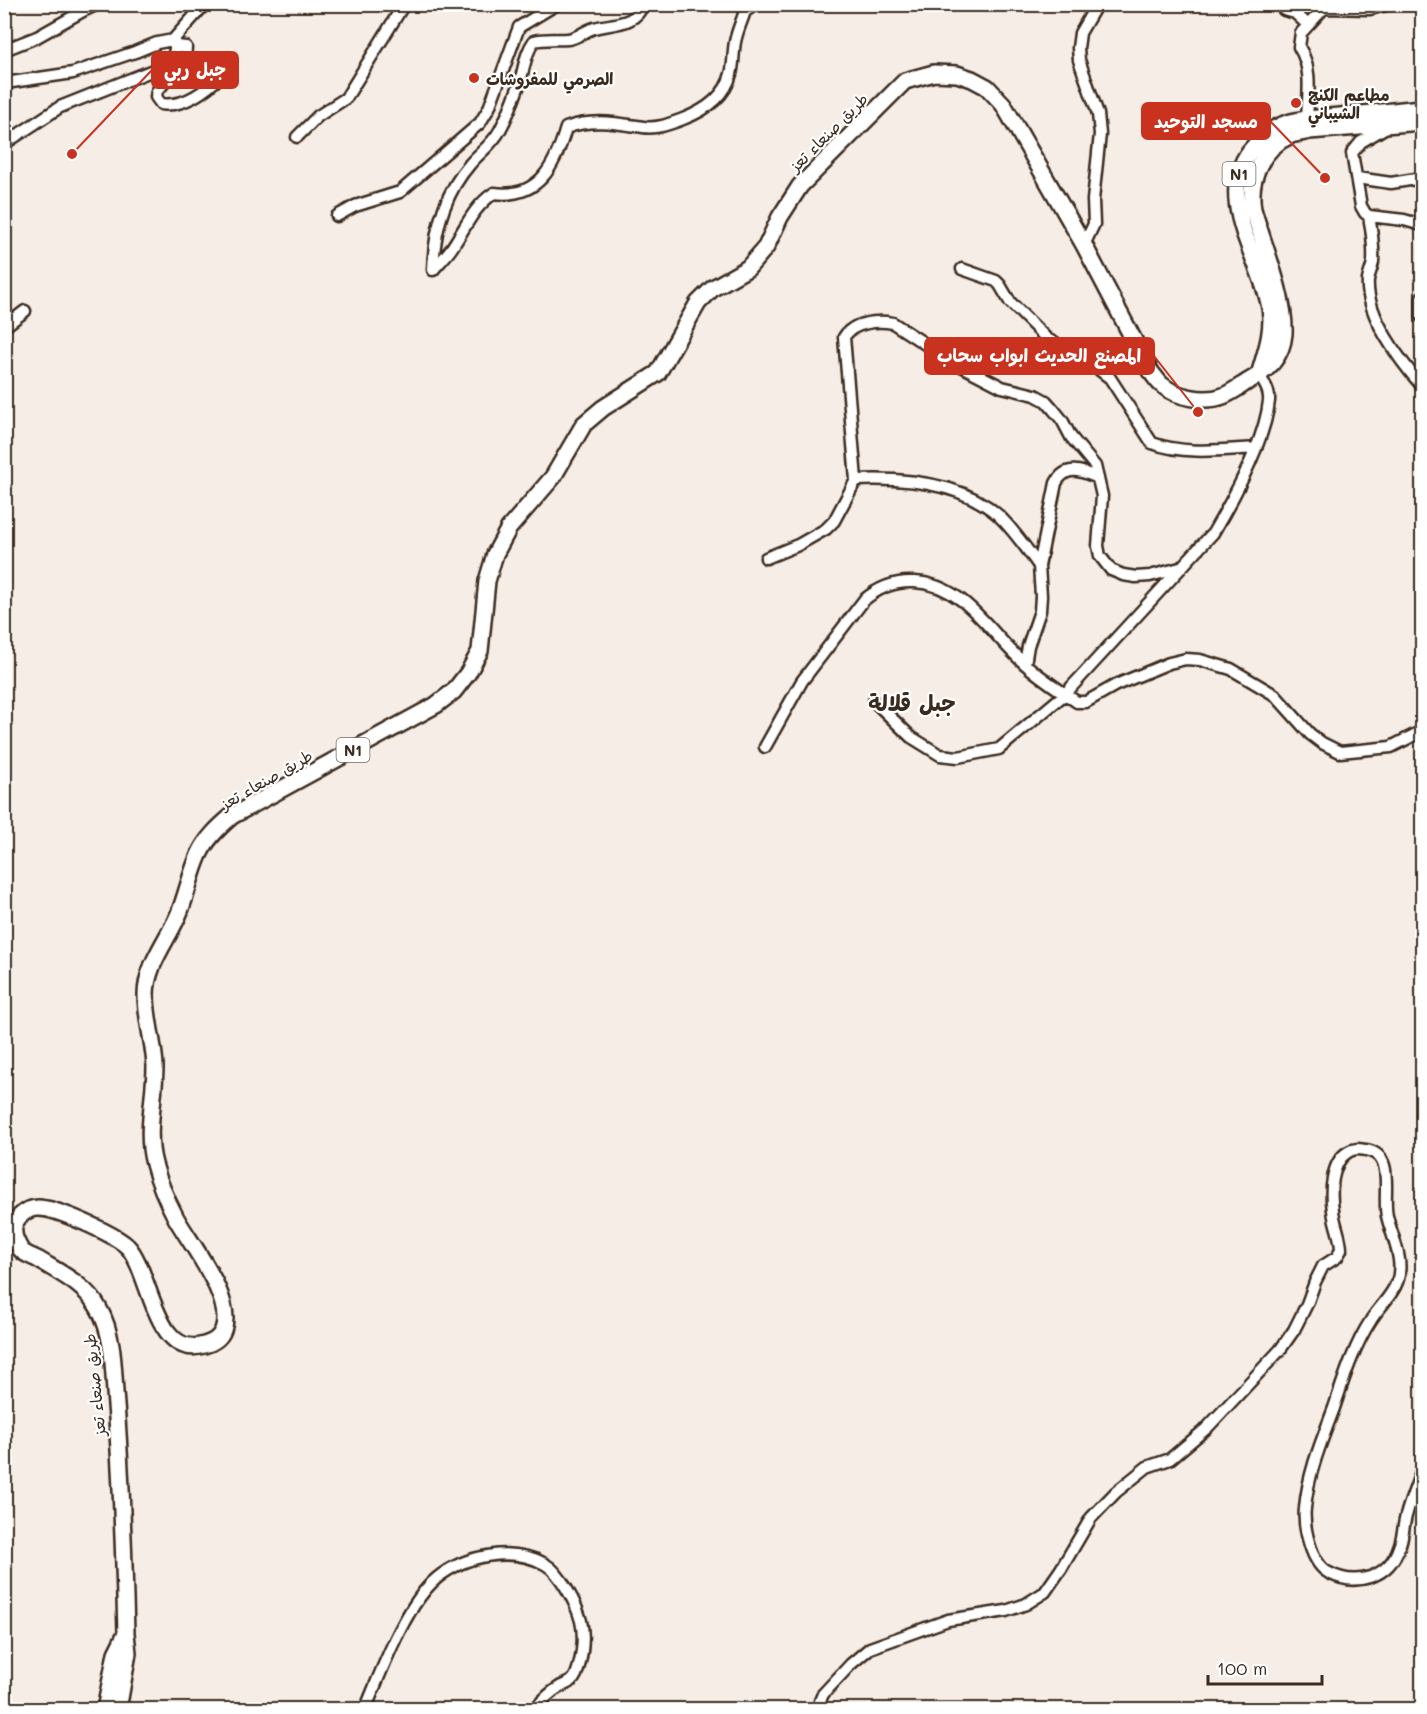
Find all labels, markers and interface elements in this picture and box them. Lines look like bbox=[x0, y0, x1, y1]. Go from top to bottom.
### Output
callout: جبل ربي bbox=[152, 52, 238, 88]
text: جبل ربي bbox=[164, 57, 226, 86]
place label: الصرمي للمفروشات bbox=[486, 68, 613, 94]
marker: الصرمي للمفروشات bbox=[467, 71, 481, 85]
place label: مطاعم الكنج الشيباني bbox=[1308, 84, 1390, 128]
street label: طريق صنعاء تعز bbox=[783, 88, 872, 177]
marker: مطاعم الكنج الشيباني bbox=[1289, 96, 1303, 110]
callout: مسجد التوحيد bbox=[1142, 103, 1270, 139]
text: مسجد التوحيد bbox=[1154, 109, 1258, 134]
road number: N1 bbox=[1222, 162, 1256, 186]
callout: المصنع الحديث ابواب سحاب bbox=[925, 338, 1154, 374]
text: المصنع الحديث ابواب سحاب bbox=[937, 343, 1141, 369]
district label: جبل قلالة bbox=[868, 688, 956, 717]
road number: N1 bbox=[336, 738, 370, 762]
street label: طريق صنعاء تعز bbox=[214, 744, 316, 815]
street label: طريق صنعاء تعز bbox=[78, 1333, 110, 1439]
scale bar bbox=[1208, 1648, 1322, 1686]
text: 100 m bbox=[1217, 1656, 1267, 1680]

